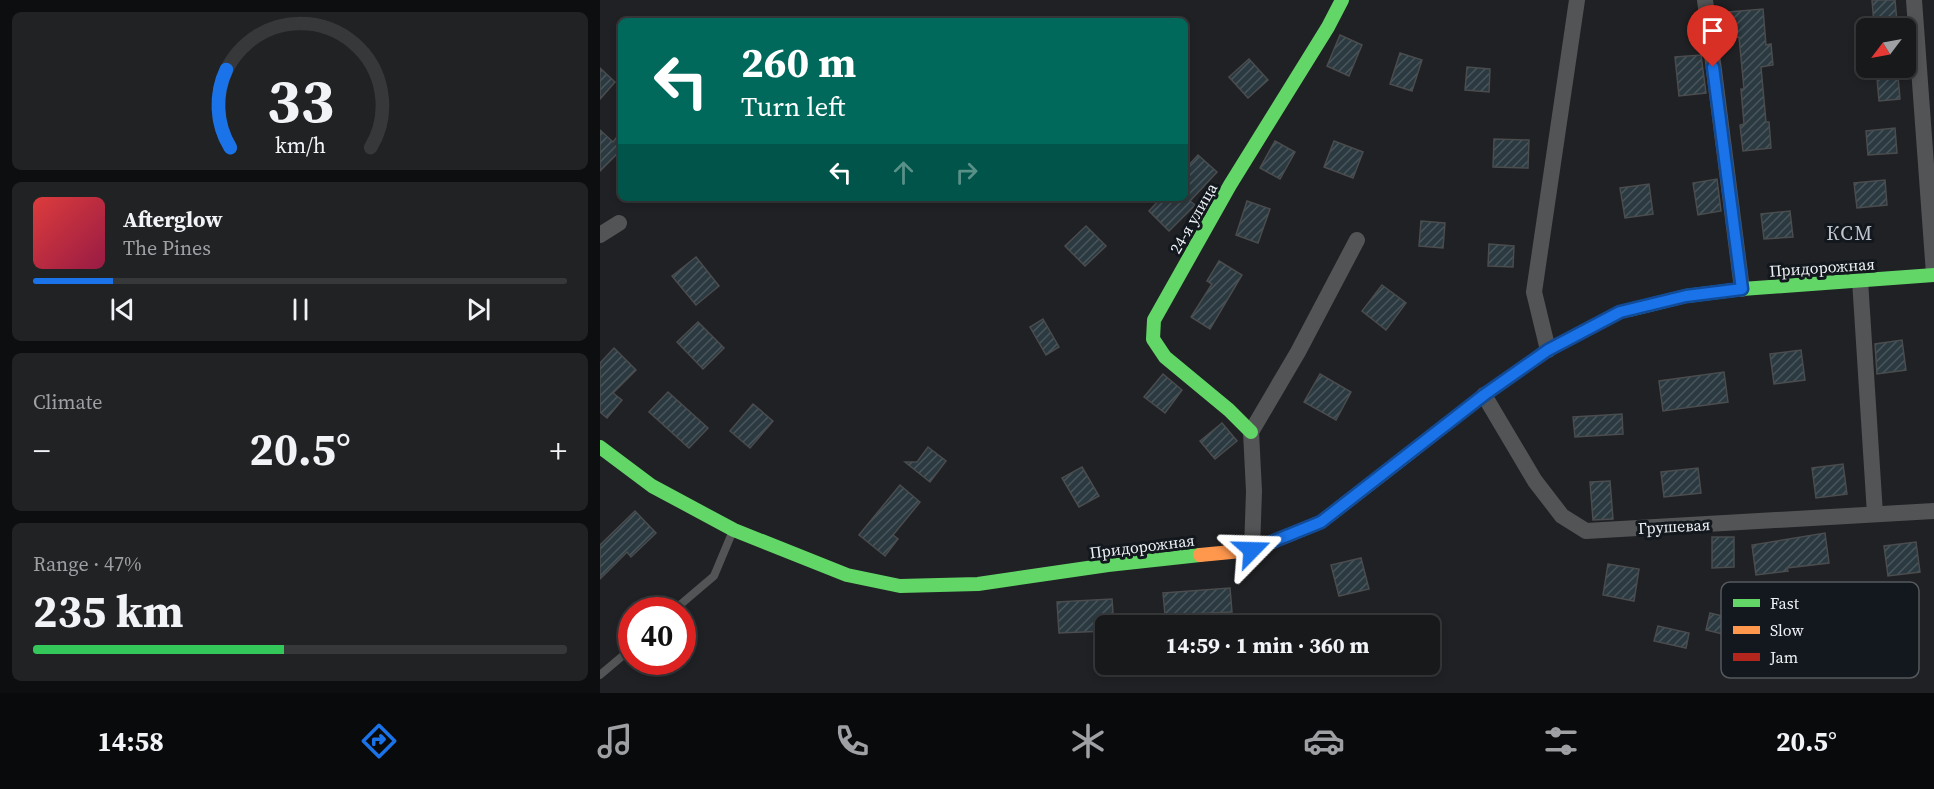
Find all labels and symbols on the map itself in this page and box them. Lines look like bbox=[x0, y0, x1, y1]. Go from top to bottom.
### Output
pin bbox=[1687, 5, 1738, 67]
north arrow bbox=[1856, 18, 1916, 78]
street label: 24-я улица bbox=[1164, 178, 1223, 257]
district label: КСМ bbox=[1826, 219, 1874, 247]
street label: Придорожная bbox=[1768, 252, 1876, 282]
street label: Грушевая bbox=[1637, 513, 1711, 539]
position arrow bbox=[1220, 518, 1284, 582]
street label: Придорожная bbox=[1088, 529, 1196, 563]
legend bbox=[1721, 582, 1919, 678]
text: Fast bbox=[1770, 592, 1800, 614]
speed limit sign: 40 bbox=[618, 597, 696, 675]
text: Slow bbox=[1770, 619, 1805, 641]
text: Jam bbox=[1769, 646, 1798, 668]

